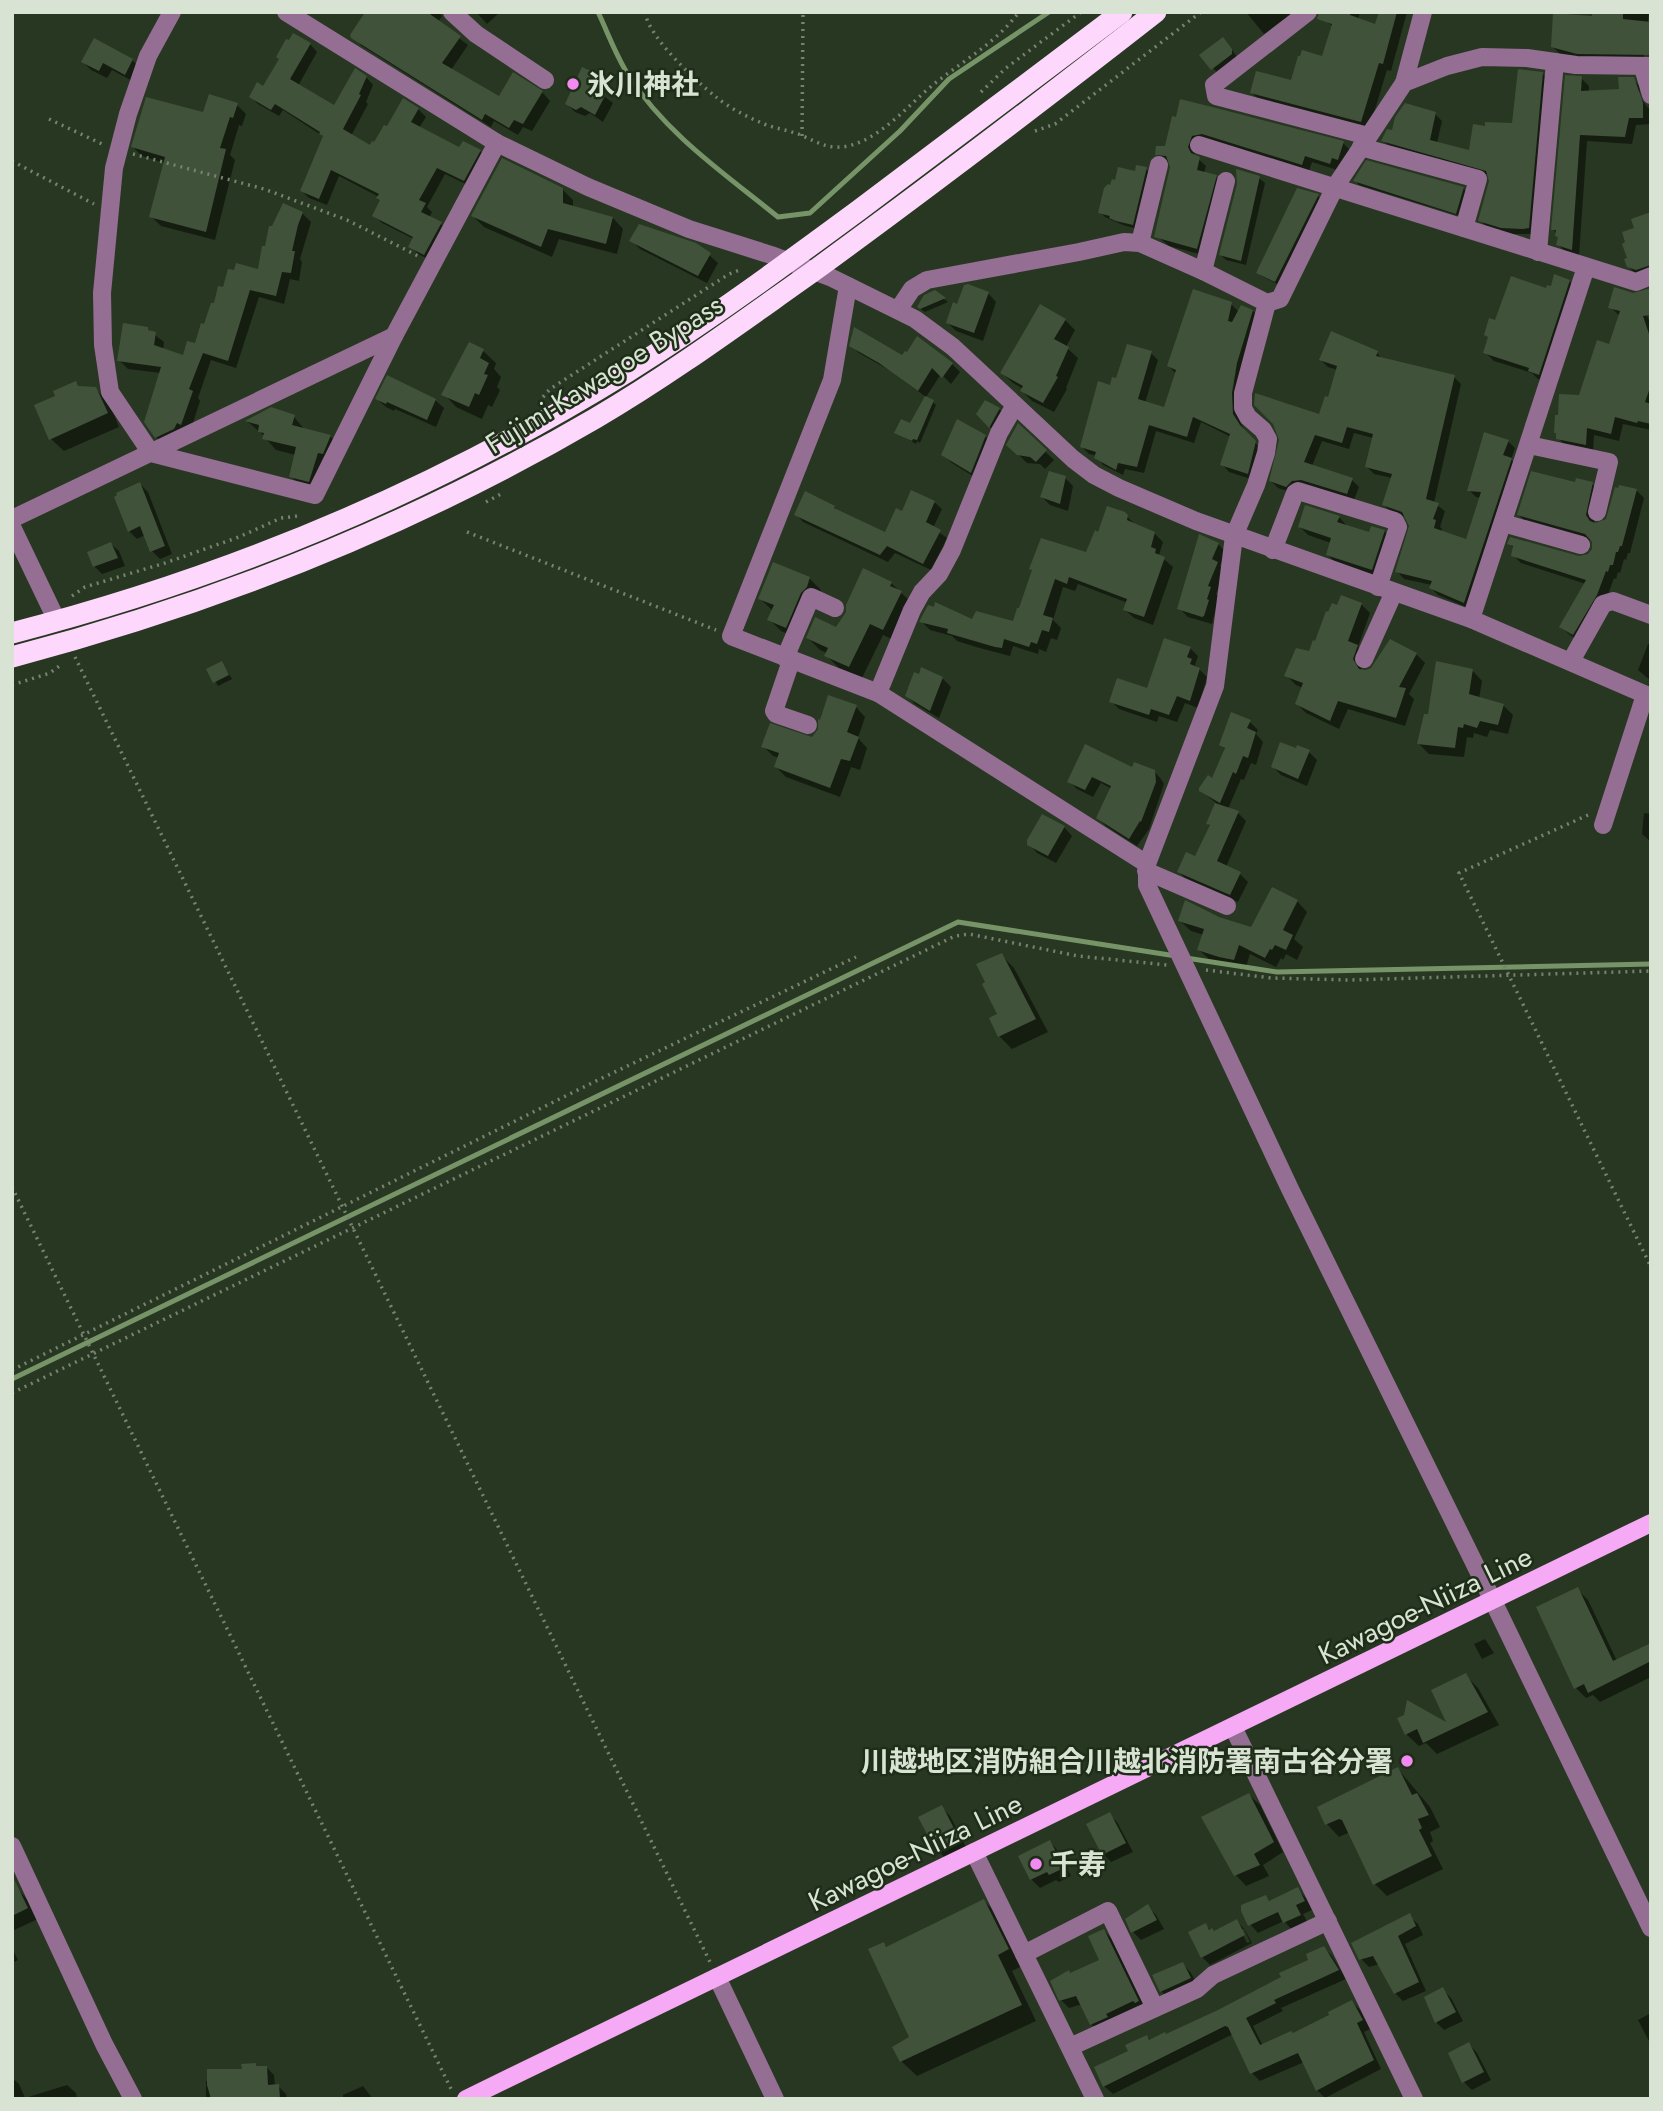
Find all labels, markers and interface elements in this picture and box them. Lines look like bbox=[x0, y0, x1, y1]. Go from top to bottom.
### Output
place label: 氷川神社 bbox=[587, 64, 699, 105]
marker: 氷川神社 bbox=[565, 76, 581, 92]
street label: Fujimi-Kawagoe Bypass bbox=[478, 285, 731, 464]
street label: Kawagoe-Niiza Line bbox=[1311, 1536, 1539, 1675]
place label: 川越地区消防組合川越北消防署南古谷分署 bbox=[861, 1741, 1393, 1782]
marker: 川越地区消防組合川越北消防署南古谷分署 bbox=[1399, 1753, 1415, 1769]
street label: Kawagoe-Niiza Line bbox=[801, 1783, 1029, 1922]
place label: 千寿 bbox=[1050, 1844, 1106, 1885]
marker: 千寿 bbox=[1028, 1856, 1044, 1872]

